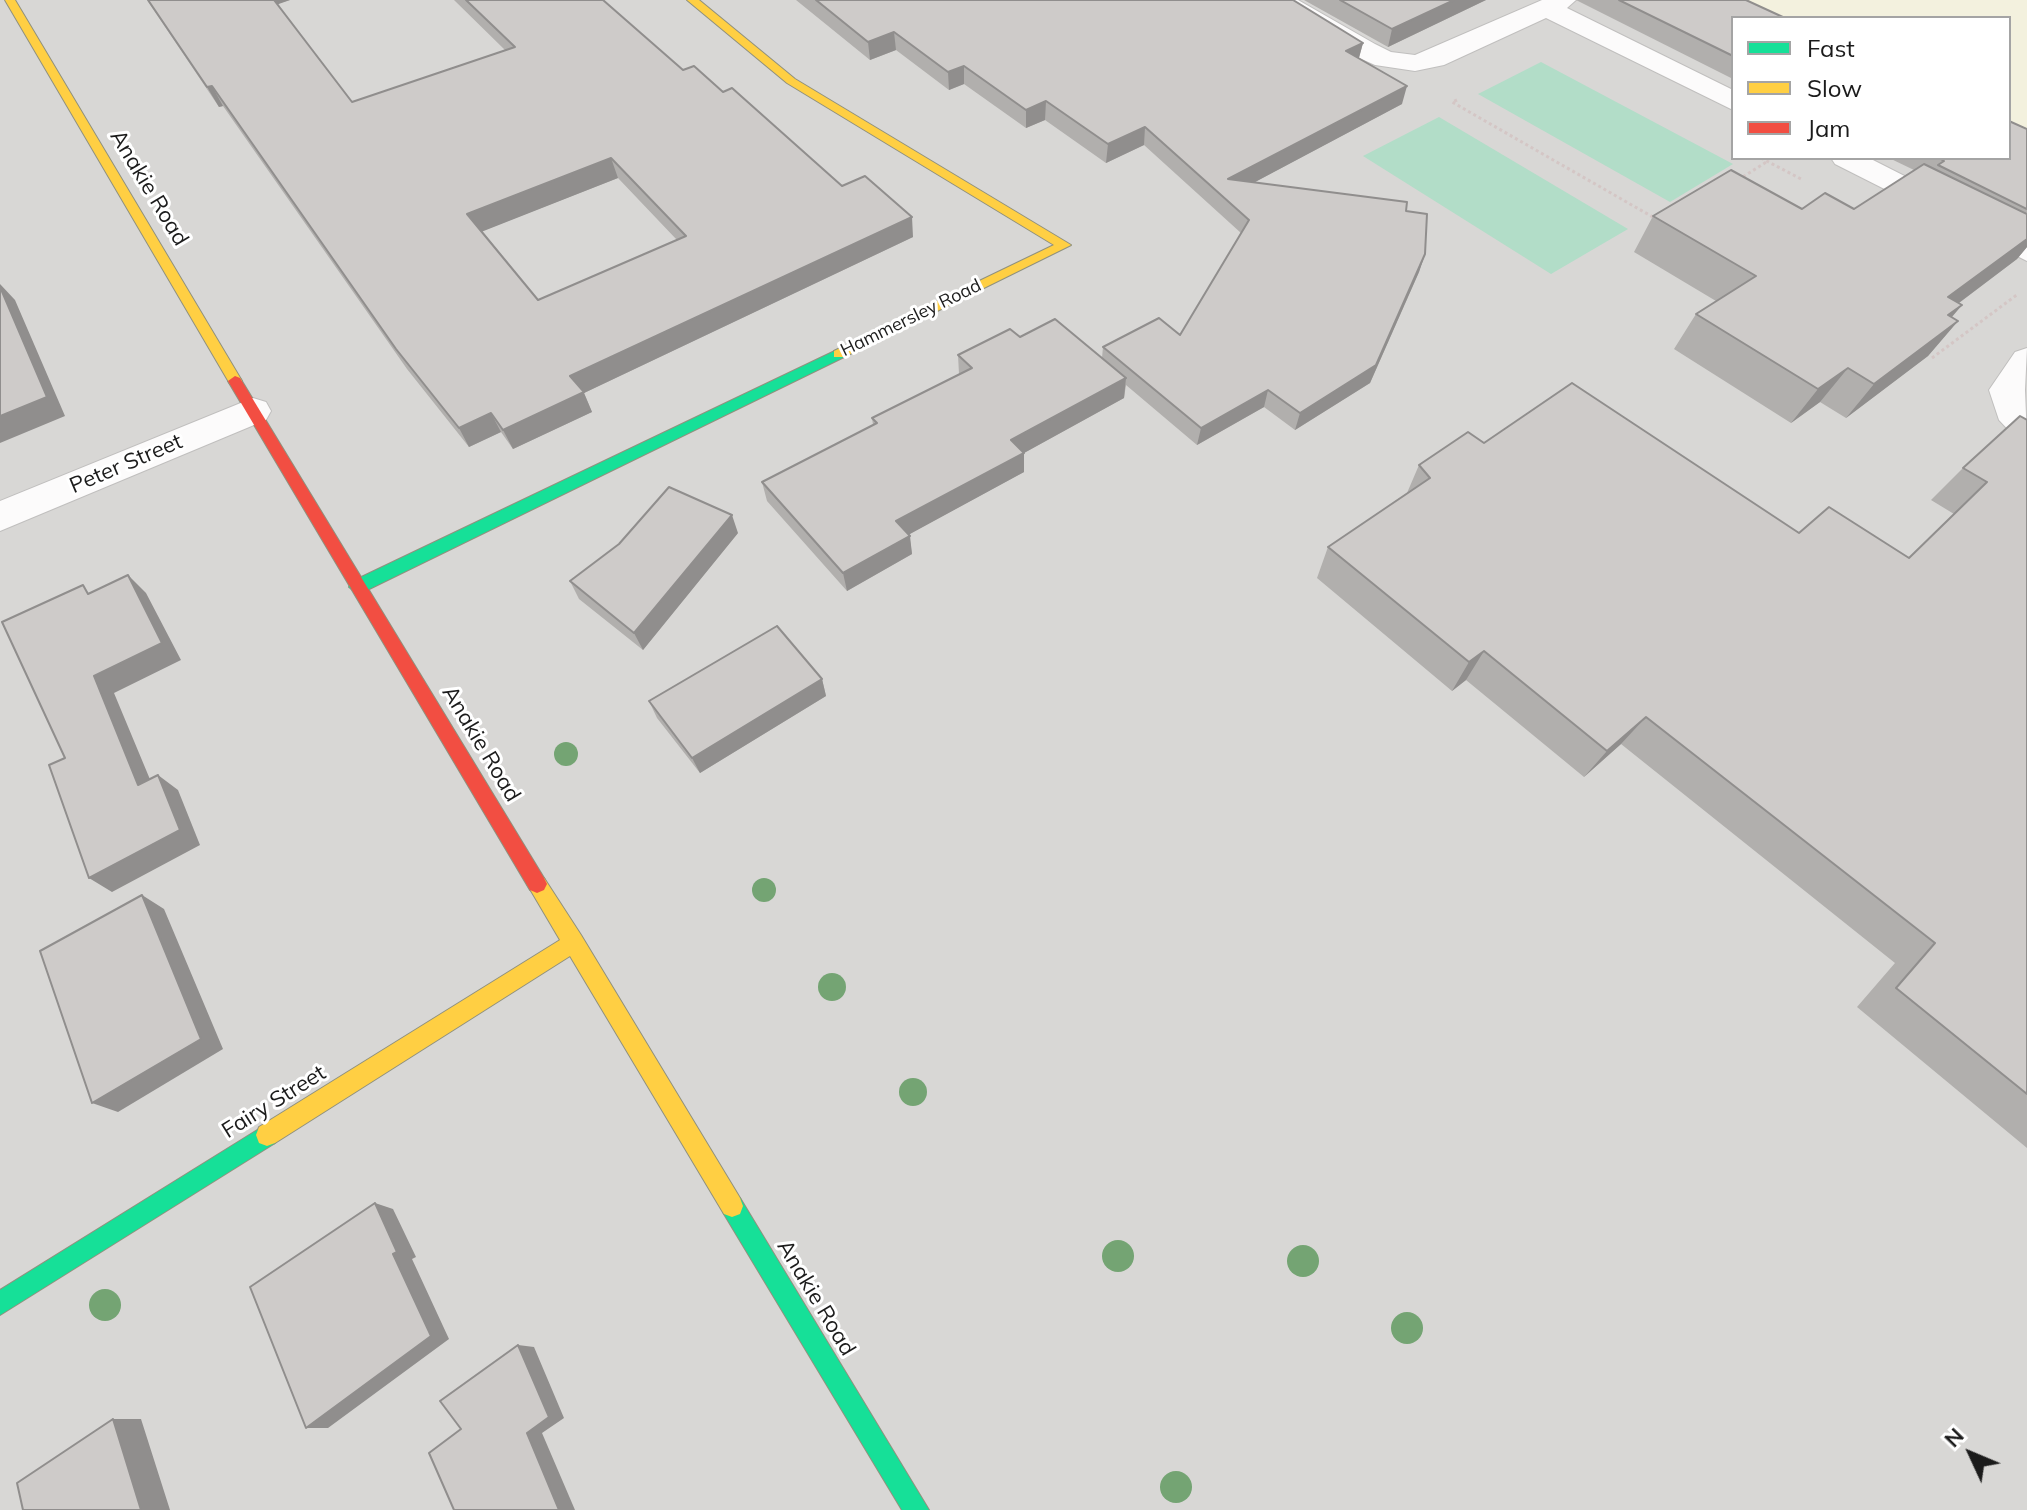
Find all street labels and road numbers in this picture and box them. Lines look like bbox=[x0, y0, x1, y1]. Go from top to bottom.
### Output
street label: Anakie Road bbox=[104, 125, 194, 251]
street label: Hammersley Road bbox=[837, 275, 985, 361]
street label: Peter Street bbox=[66, 428, 186, 500]
street label: Anakie Road bbox=[436, 681, 526, 807]
street label: Fairy Street bbox=[217, 1060, 331, 1144]
street label: Anakie Road bbox=[771, 1235, 861, 1361]

